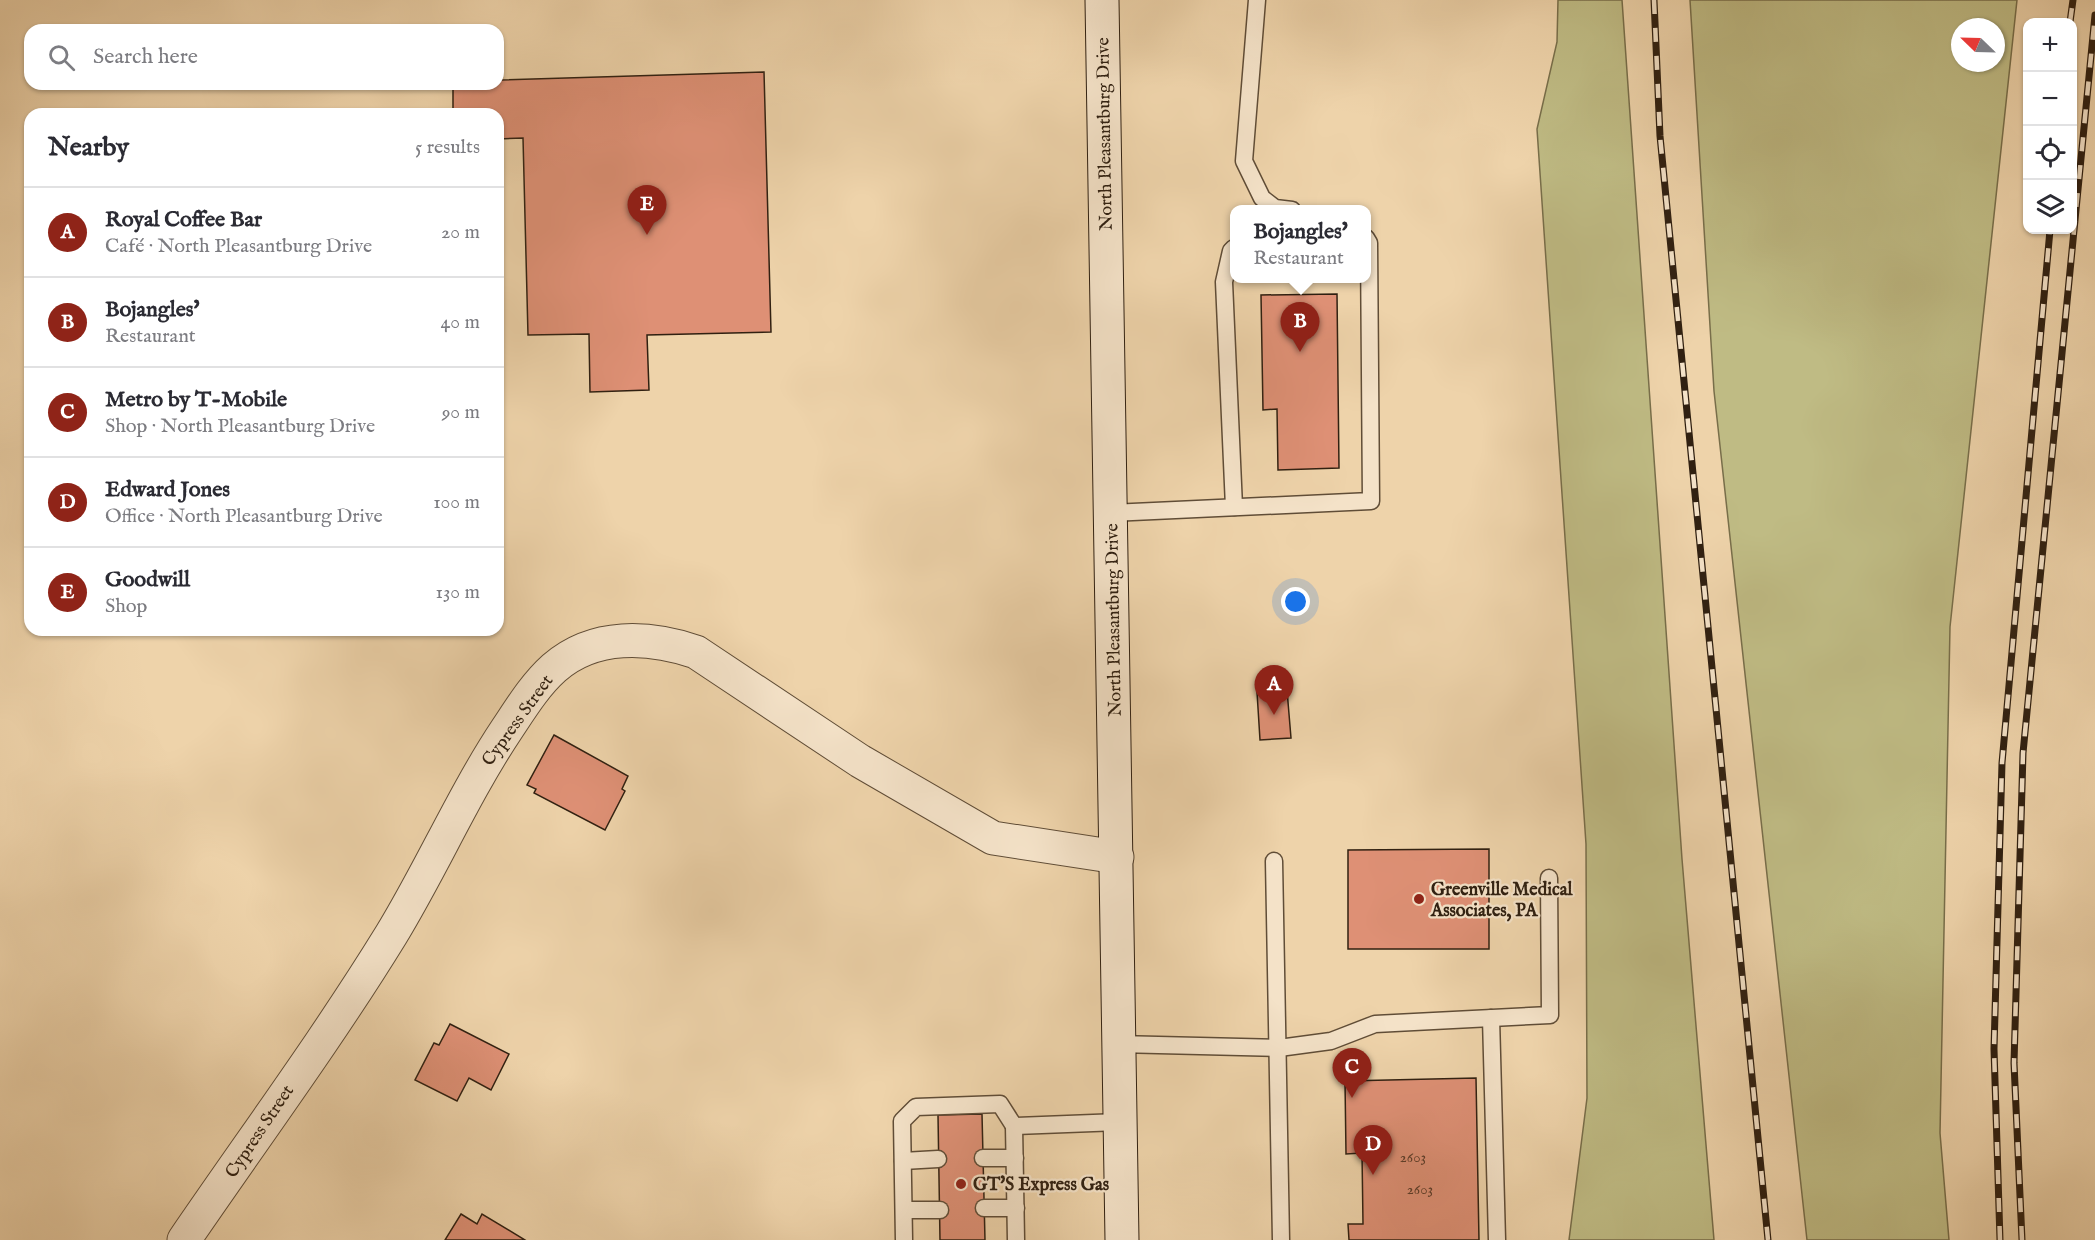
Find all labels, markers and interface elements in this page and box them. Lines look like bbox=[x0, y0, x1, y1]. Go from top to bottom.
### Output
north arrow bbox=[1951, 18, 2005, 72]
map controls bbox=[2023, 18, 2077, 234]
button: + bbox=[2023, 18, 2077, 72]
search box bbox=[24, 24, 504, 90]
street label: North Pleasantburg Drive bbox=[1092, 37, 1119, 231]
icon: search bbox=[45, 41, 78, 74]
text: Search here bbox=[93, 43, 198, 71]
button: − bbox=[2023, 72, 2077, 126]
button: locate bbox=[2023, 126, 2077, 180]
text: Nearby bbox=[48, 131, 129, 164]
text: 5 results bbox=[415, 135, 480, 160]
button: layers bbox=[2023, 180, 2077, 234]
pin: E bbox=[628, 186, 666, 235]
popup bbox=[1230, 205, 1371, 283]
text: Royal Coffee Bar bbox=[105, 206, 262, 234]
text: Bojangles' bbox=[1253, 218, 1348, 246]
text: A bbox=[61, 220, 74, 245]
text: 20 m bbox=[441, 220, 480, 245]
text: Café · North Pleasantburg Drive bbox=[105, 234, 372, 259]
text: Restaurant bbox=[1253, 246, 1344, 271]
text: Bojangles' bbox=[105, 296, 200, 324]
pin: B bbox=[1280, 302, 1320, 352]
text: B bbox=[61, 310, 74, 335]
text: 40 m bbox=[441, 310, 480, 335]
text: Restaurant bbox=[105, 324, 196, 349]
text: Metro by T-Mobile bbox=[105, 386, 287, 414]
text: C bbox=[60, 400, 75, 425]
text: 90 m bbox=[442, 400, 480, 425]
text: Shop · North Pleasantburg Drive bbox=[105, 414, 375, 439]
text: Edward Jones bbox=[105, 476, 230, 504]
text: D bbox=[59, 490, 76, 515]
text: 100 m bbox=[433, 490, 480, 515]
text: Office · North Pleasantburg Drive bbox=[105, 504, 383, 529]
street label: North Pleasantburg Drive bbox=[1101, 523, 1128, 717]
text: Goodwill bbox=[105, 566, 190, 594]
text: E bbox=[61, 580, 74, 605]
text: 130 m bbox=[435, 580, 480, 605]
your location bbox=[1281, 587, 1310, 616]
text: Shop bbox=[105, 594, 147, 619]
pin: A bbox=[1254, 666, 1294, 715]
street label: Cypress Street bbox=[477, 671, 559, 771]
place label: Greenville Medical Associates, PA bbox=[1430, 879, 1573, 923]
marker: Greenville Medical Associates, PA bbox=[1412, 892, 1426, 906]
pin: C bbox=[1332, 1048, 1372, 1098]
street label: Cypress Street bbox=[221, 1081, 300, 1183]
pin: D bbox=[1354, 1126, 1392, 1175]
house number: 2603 bbox=[1400, 1148, 1426, 1167]
place label: GT'S Express Gas bbox=[973, 1174, 1110, 1197]
marker: GT'S Express Gas bbox=[954, 1177, 968, 1191]
house number: 2603 bbox=[1407, 1180, 1433, 1199]

